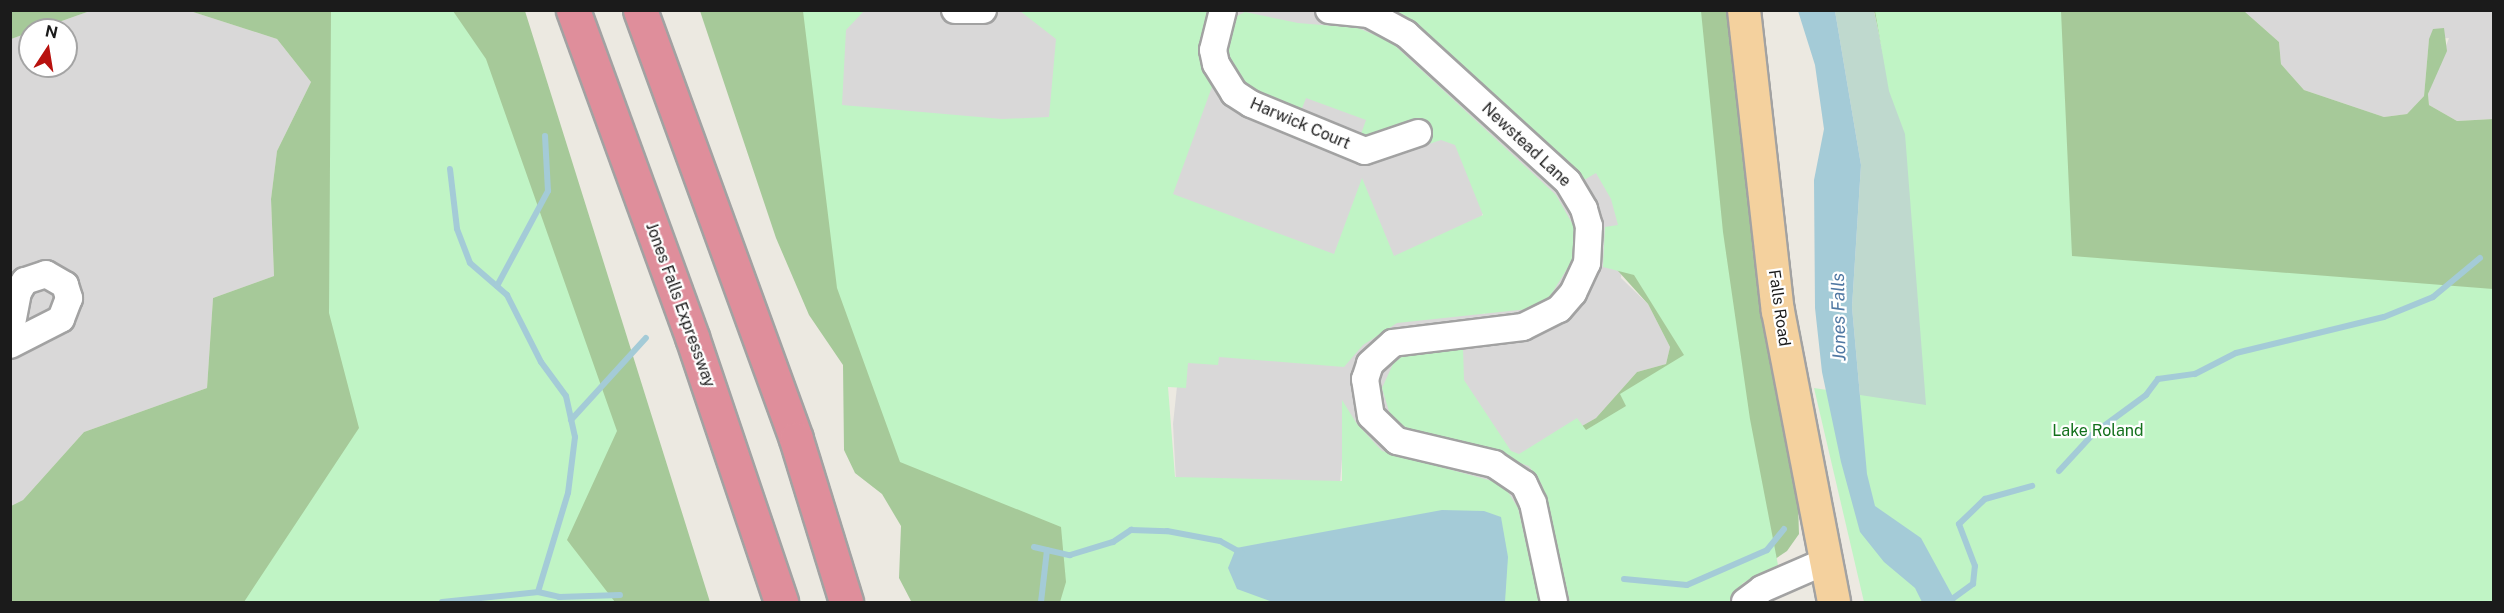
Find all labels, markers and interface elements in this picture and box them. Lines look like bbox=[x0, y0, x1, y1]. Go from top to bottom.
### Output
north arrow bbox=[18, 18, 78, 78]
text: N bbox=[43, 21, 60, 42]
street label: Harwick Court bbox=[1247, 94, 1353, 154]
street label: Newstead Lane bbox=[1478, 99, 1574, 191]
street label: Jones Falls Expressway bbox=[641, 220, 719, 390]
street label: Falls Road bbox=[1764, 268, 1794, 348]
water label: Jones Falls bbox=[1827, 273, 1851, 361]
park label: Lake Roland bbox=[2052, 421, 2144, 441]

